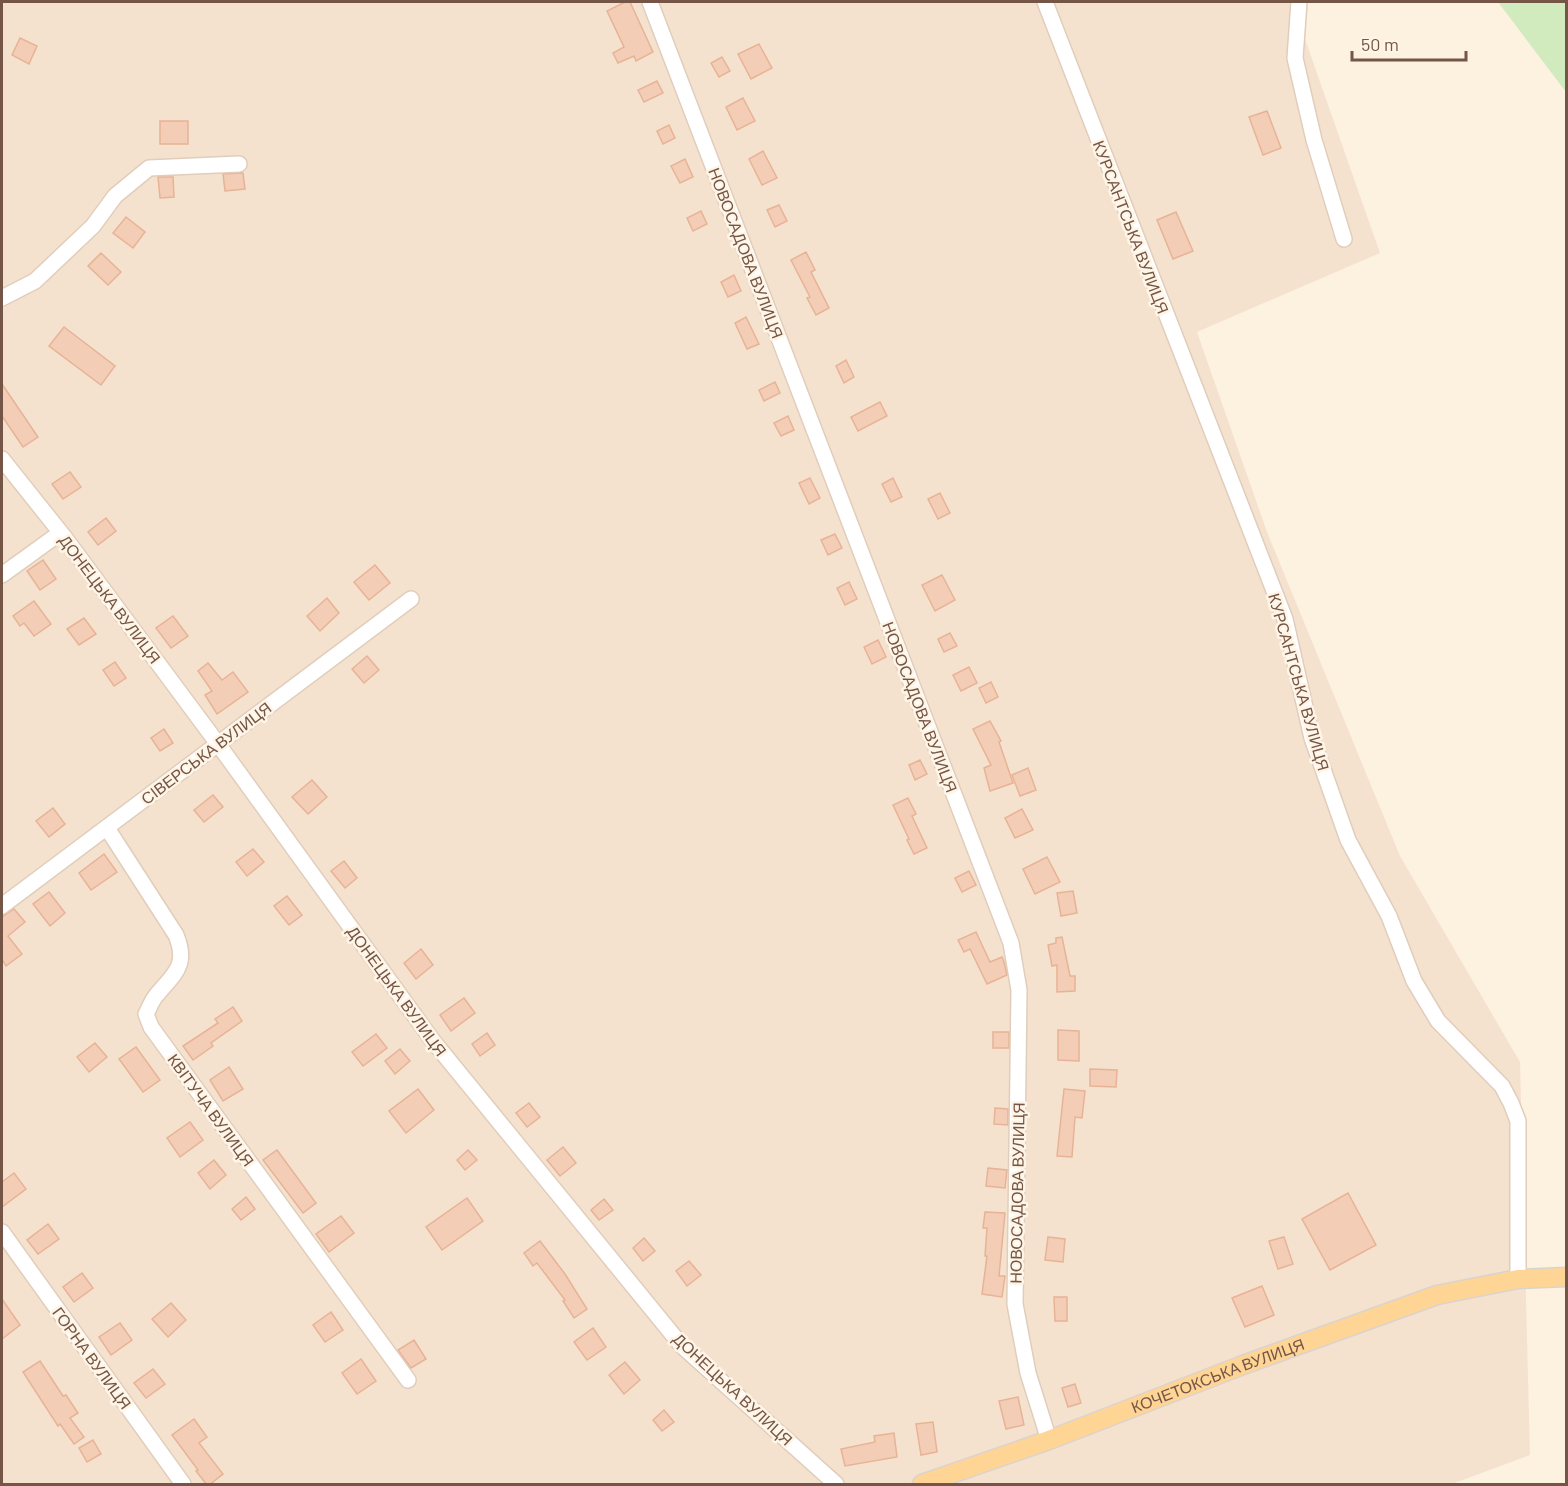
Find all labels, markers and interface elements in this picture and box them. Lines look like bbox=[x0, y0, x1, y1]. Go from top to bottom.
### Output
scale bar bbox=[1352, 24, 1466, 62]
text: 50 m bbox=[1361, 33, 1399, 55]
street label: КУРСАНТСЬКА ВУЛИЦЯ bbox=[1090, 138, 1173, 316]
street label: НОВОСАДОВА ВУЛИЦЯ bbox=[705, 165, 788, 341]
street label: ДОНЕЦЬКА ВУЛИЦЯ bbox=[56, 531, 165, 667]
street label: КУРСАНТСЬКА ВУЛИЦЯ bbox=[1265, 591, 1334, 773]
street label: НОВОСАДОВА ВУЛИЦЯ bbox=[879, 619, 962, 795]
street label: СІВЕРСЬКА ВУЛИЦЯ bbox=[137, 697, 275, 808]
street label: ДОНЕЦЬКА ВУЛИЦЯ bbox=[344, 922, 451, 1059]
street label: КВІТУЧА ВУЛИЦЯ bbox=[164, 1050, 258, 1170]
street label: НОВОСАДОВА ВУЛИЦЯ bbox=[1005, 1102, 1028, 1284]
street label: ГОРНА ВУЛИЦЯ bbox=[49, 1303, 136, 1412]
street label: ДОНЕЦЬКА ВУЛИЦЯ bbox=[670, 1328, 797, 1449]
street label: КОЧЕТОКСЬКА ВУЛИЦЯ bbox=[1128, 1334, 1307, 1416]

